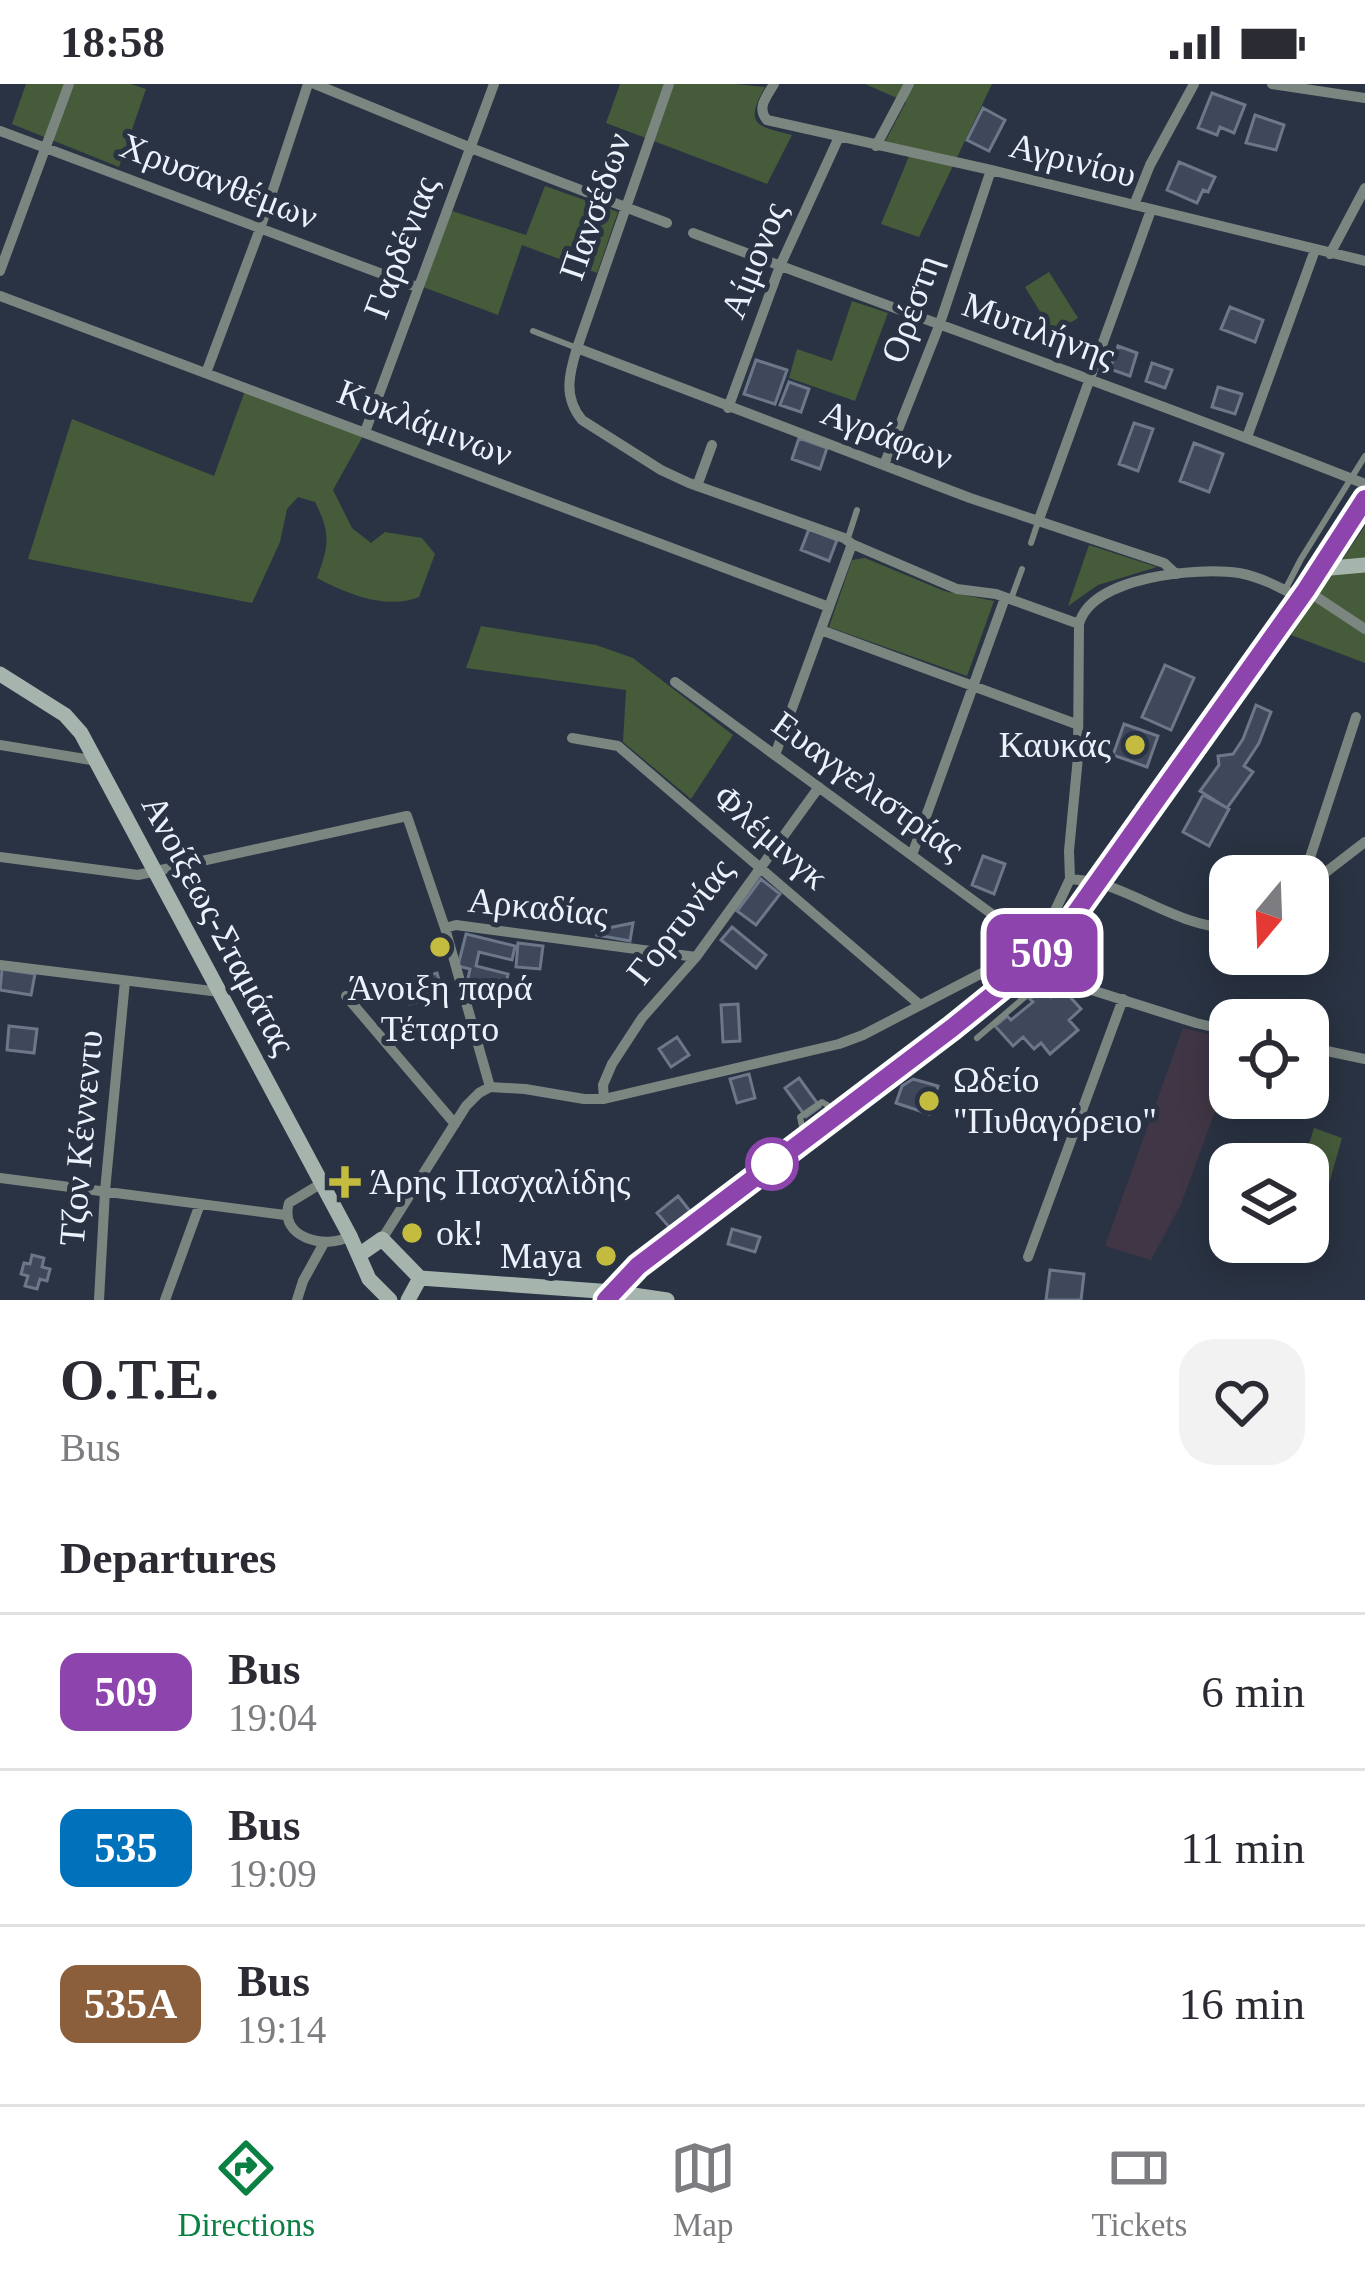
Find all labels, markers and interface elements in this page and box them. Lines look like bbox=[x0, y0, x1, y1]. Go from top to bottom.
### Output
text: 18:58 bbox=[60, 17, 165, 67]
street label: Χρυσανθέμων bbox=[115, 125, 323, 237]
street label: Αγρινίου bbox=[1006, 125, 1140, 195]
street label: Πανσέδων bbox=[551, 127, 639, 285]
street label: Γαρδένιας bbox=[356, 170, 446, 324]
street label: Αίμονος bbox=[713, 196, 795, 324]
street label: Ορέστη bbox=[873, 250, 949, 368]
street label: Μυτιλήνης bbox=[957, 284, 1121, 376]
street label: Κυκλάμινων bbox=[332, 371, 518, 475]
street label: Αγράφων bbox=[816, 392, 958, 478]
street label: Ευαγγελιστρίας bbox=[765, 703, 971, 869]
place label: Καυκάς bbox=[999, 725, 1111, 765]
marker: Καυκάς bbox=[1122, 732, 1148, 758]
street label: Φλέμινγκ bbox=[706, 777, 836, 897]
street label: Ανοίξεως-Σταμάτας bbox=[134, 789, 304, 1061]
street label: Γορτυνίας bbox=[619, 850, 741, 992]
north arrow bbox=[1209, 855, 1329, 975]
map controls bbox=[1209, 855, 1329, 1263]
street label: Αρκαδίας bbox=[466, 880, 610, 934]
line badge: 509 bbox=[973, 914, 1111, 992]
text: 509 bbox=[1011, 930, 1074, 976]
marker: Άνοιξη παρά Τέταρτο bbox=[427, 934, 453, 960]
place label: Άνοιξη παρά Τέταρτο bbox=[347, 968, 533, 1049]
button: locate bbox=[1209, 999, 1329, 1119]
street label: Τζον Κέννεντυ bbox=[52, 1029, 110, 1247]
place label: Ωδείο "Πυθαγόρειο" bbox=[953, 1060, 1157, 1141]
marker: Ωδείο "Πυθαγόρειο" bbox=[916, 1088, 942, 1114]
unlabelled marker bbox=[747, 1139, 797, 1189]
button: layers bbox=[1209, 1143, 1329, 1263]
place label: Άρης Πασχαλίδης bbox=[369, 1162, 631, 1202]
marker: Άρης Πασχαλίδης bbox=[332, 1169, 358, 1195]
place label: ok! bbox=[436, 1213, 484, 1253]
marker: ok! bbox=[399, 1220, 425, 1246]
place label: Maya bbox=[500, 1236, 582, 1276]
marker: Maya bbox=[593, 1243, 619, 1269]
button: heart bbox=[1179, 1339, 1305, 1465]
text: Ο.Τ.Ε. bbox=[60, 1348, 219, 1411]
text: Bus bbox=[60, 1426, 121, 1469]
text: Departures bbox=[60, 1533, 277, 1583]
text: Bus bbox=[228, 1644, 301, 1694]
text: 6 min bbox=[1201, 1667, 1305, 1717]
text: 509 bbox=[95, 1669, 158, 1715]
text: 19:04 bbox=[228, 1696, 317, 1739]
text: Bus bbox=[228, 1800, 301, 1850]
text: 11 min bbox=[1180, 1823, 1305, 1873]
text: 535 bbox=[95, 1825, 158, 1871]
text: 19:09 bbox=[228, 1852, 317, 1895]
text: Bus bbox=[237, 1956, 310, 2006]
text: 16 min bbox=[1179, 1979, 1305, 2029]
text: 535A bbox=[84, 1981, 177, 2027]
text: 19:14 bbox=[237, 2008, 326, 2051]
tab: Directions bbox=[178, 2135, 315, 2244]
tab: Map bbox=[670, 2135, 736, 2244]
tab: Tickets bbox=[1091, 2135, 1187, 2244]

